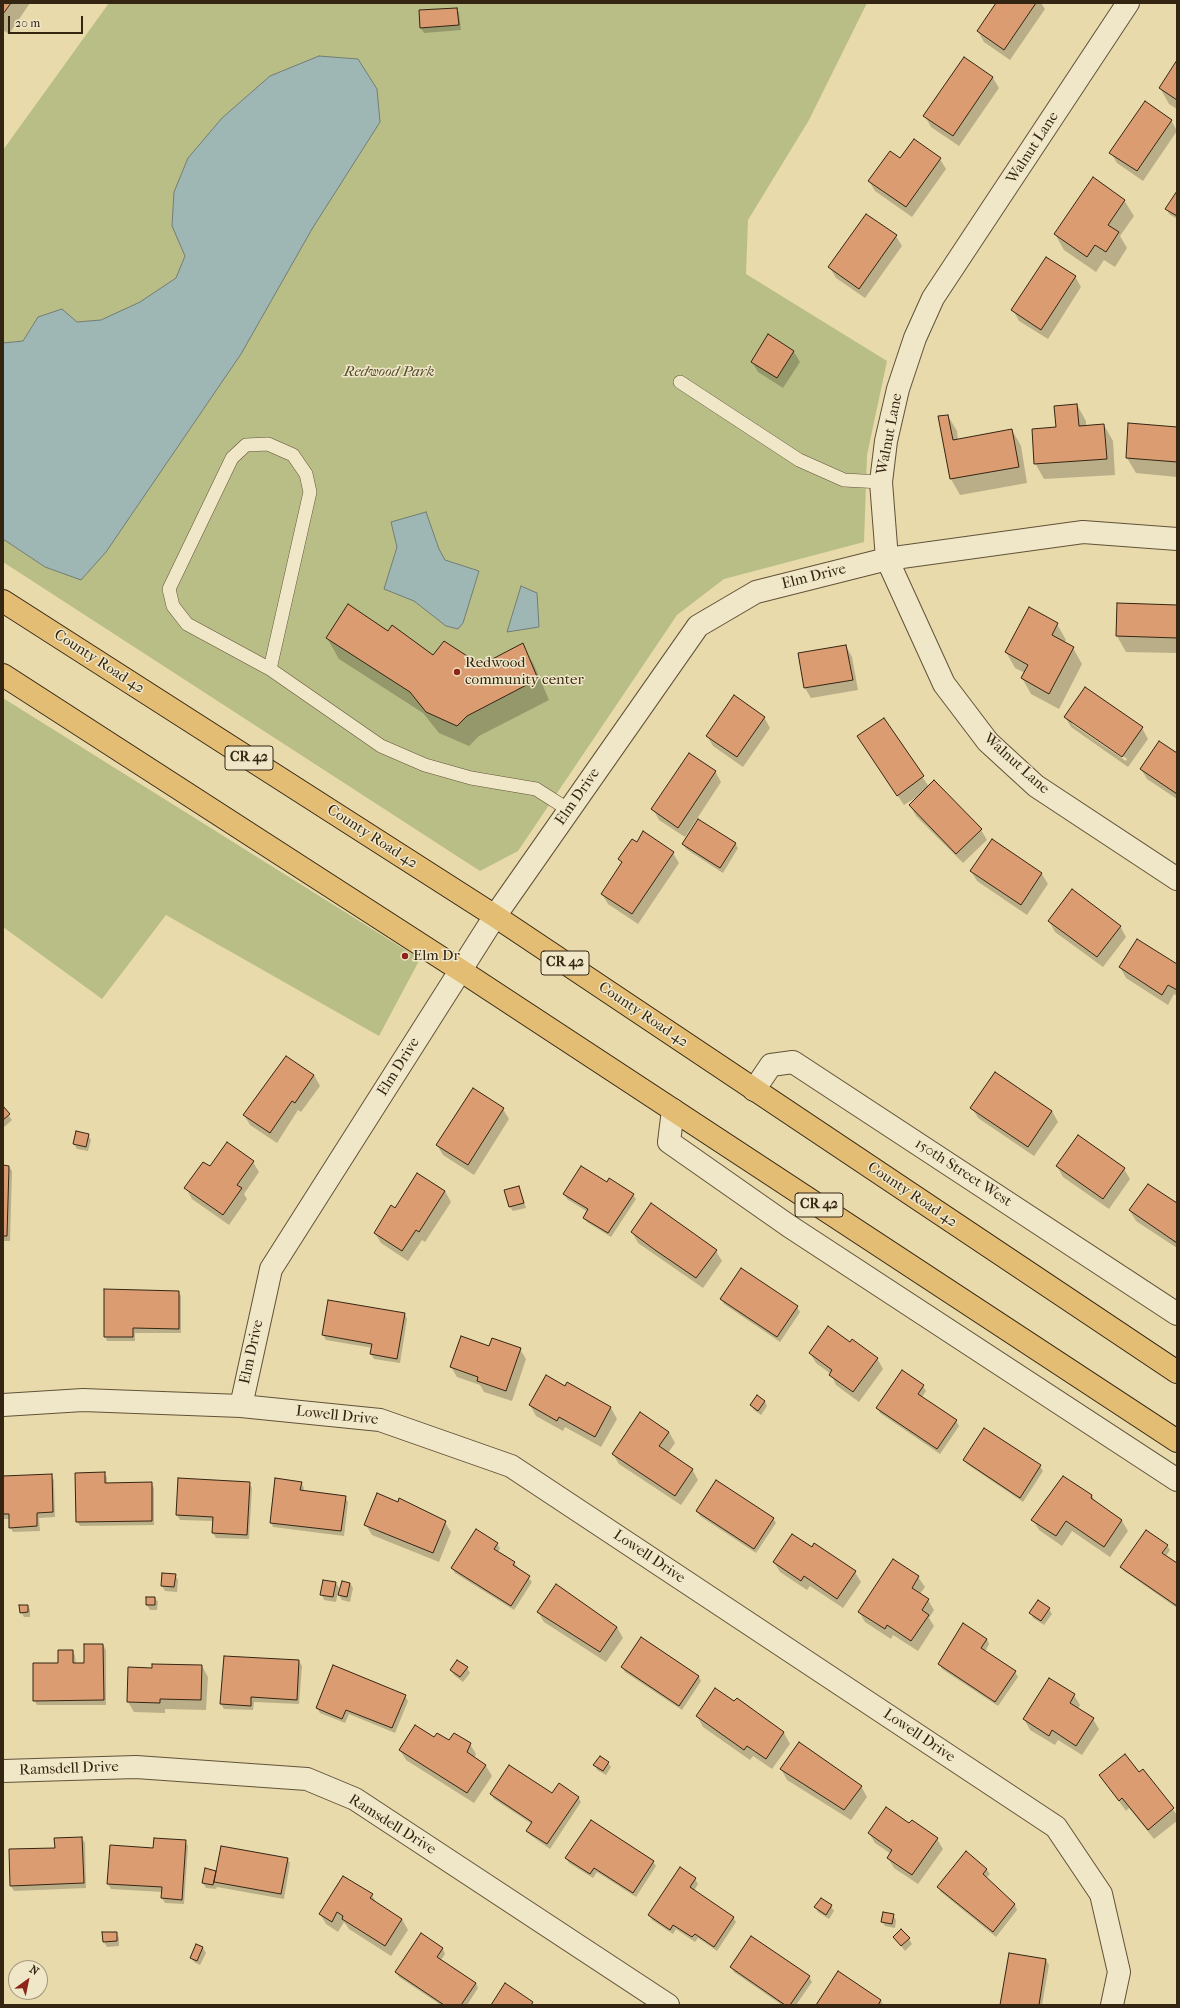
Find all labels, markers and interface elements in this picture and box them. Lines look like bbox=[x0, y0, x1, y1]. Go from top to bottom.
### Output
scale bar bbox=[10, 8, 85, 34]
text: 20 m bbox=[15, 16, 40, 30]
street label: Walnut Lane bbox=[1003, 109, 1063, 187]
park label: Redwood Park bbox=[344, 363, 434, 381]
street label: Walnut Lane bbox=[873, 392, 907, 476]
street label: Elm Drive bbox=[780, 560, 848, 594]
street label: County Road 42 bbox=[50, 626, 148, 698]
place label: Redwood community center bbox=[465, 654, 584, 689]
marker: Redwood community center bbox=[452, 667, 462, 677]
street label: Walnut Lane bbox=[979, 730, 1053, 798]
road number: CR 42 bbox=[225, 746, 273, 770]
street label: Elm Drive bbox=[552, 765, 604, 829]
street label: County Road 42 bbox=[323, 801, 421, 873]
place label: Elm Dr bbox=[413, 947, 460, 965]
marker: Elm Dr bbox=[400, 951, 410, 961]
road number: CR 42 bbox=[541, 951, 589, 975]
street label: County Road 42 bbox=[595, 978, 691, 1052]
street label: Elm Drive bbox=[374, 1034, 424, 1100]
street label: 150th Street West bbox=[911, 1135, 1015, 1211]
street label: County Road 42 bbox=[864, 1158, 960, 1232]
road number: CR 42 bbox=[795, 1193, 843, 1217]
street label: Elm Drive bbox=[236, 1318, 268, 1386]
street label: Lowell Drive bbox=[295, 1403, 379, 1429]
street label: Lowell Drive bbox=[610, 1526, 688, 1588]
street label: Lowell Drive bbox=[880, 1705, 958, 1767]
street label: Ramsdell Drive bbox=[19, 1758, 119, 1780]
street label: Ramsdell Drive bbox=[345, 1791, 439, 1859]
north arrow bbox=[8, 1960, 48, 2000]
text: N bbox=[27, 1963, 41, 1978]

